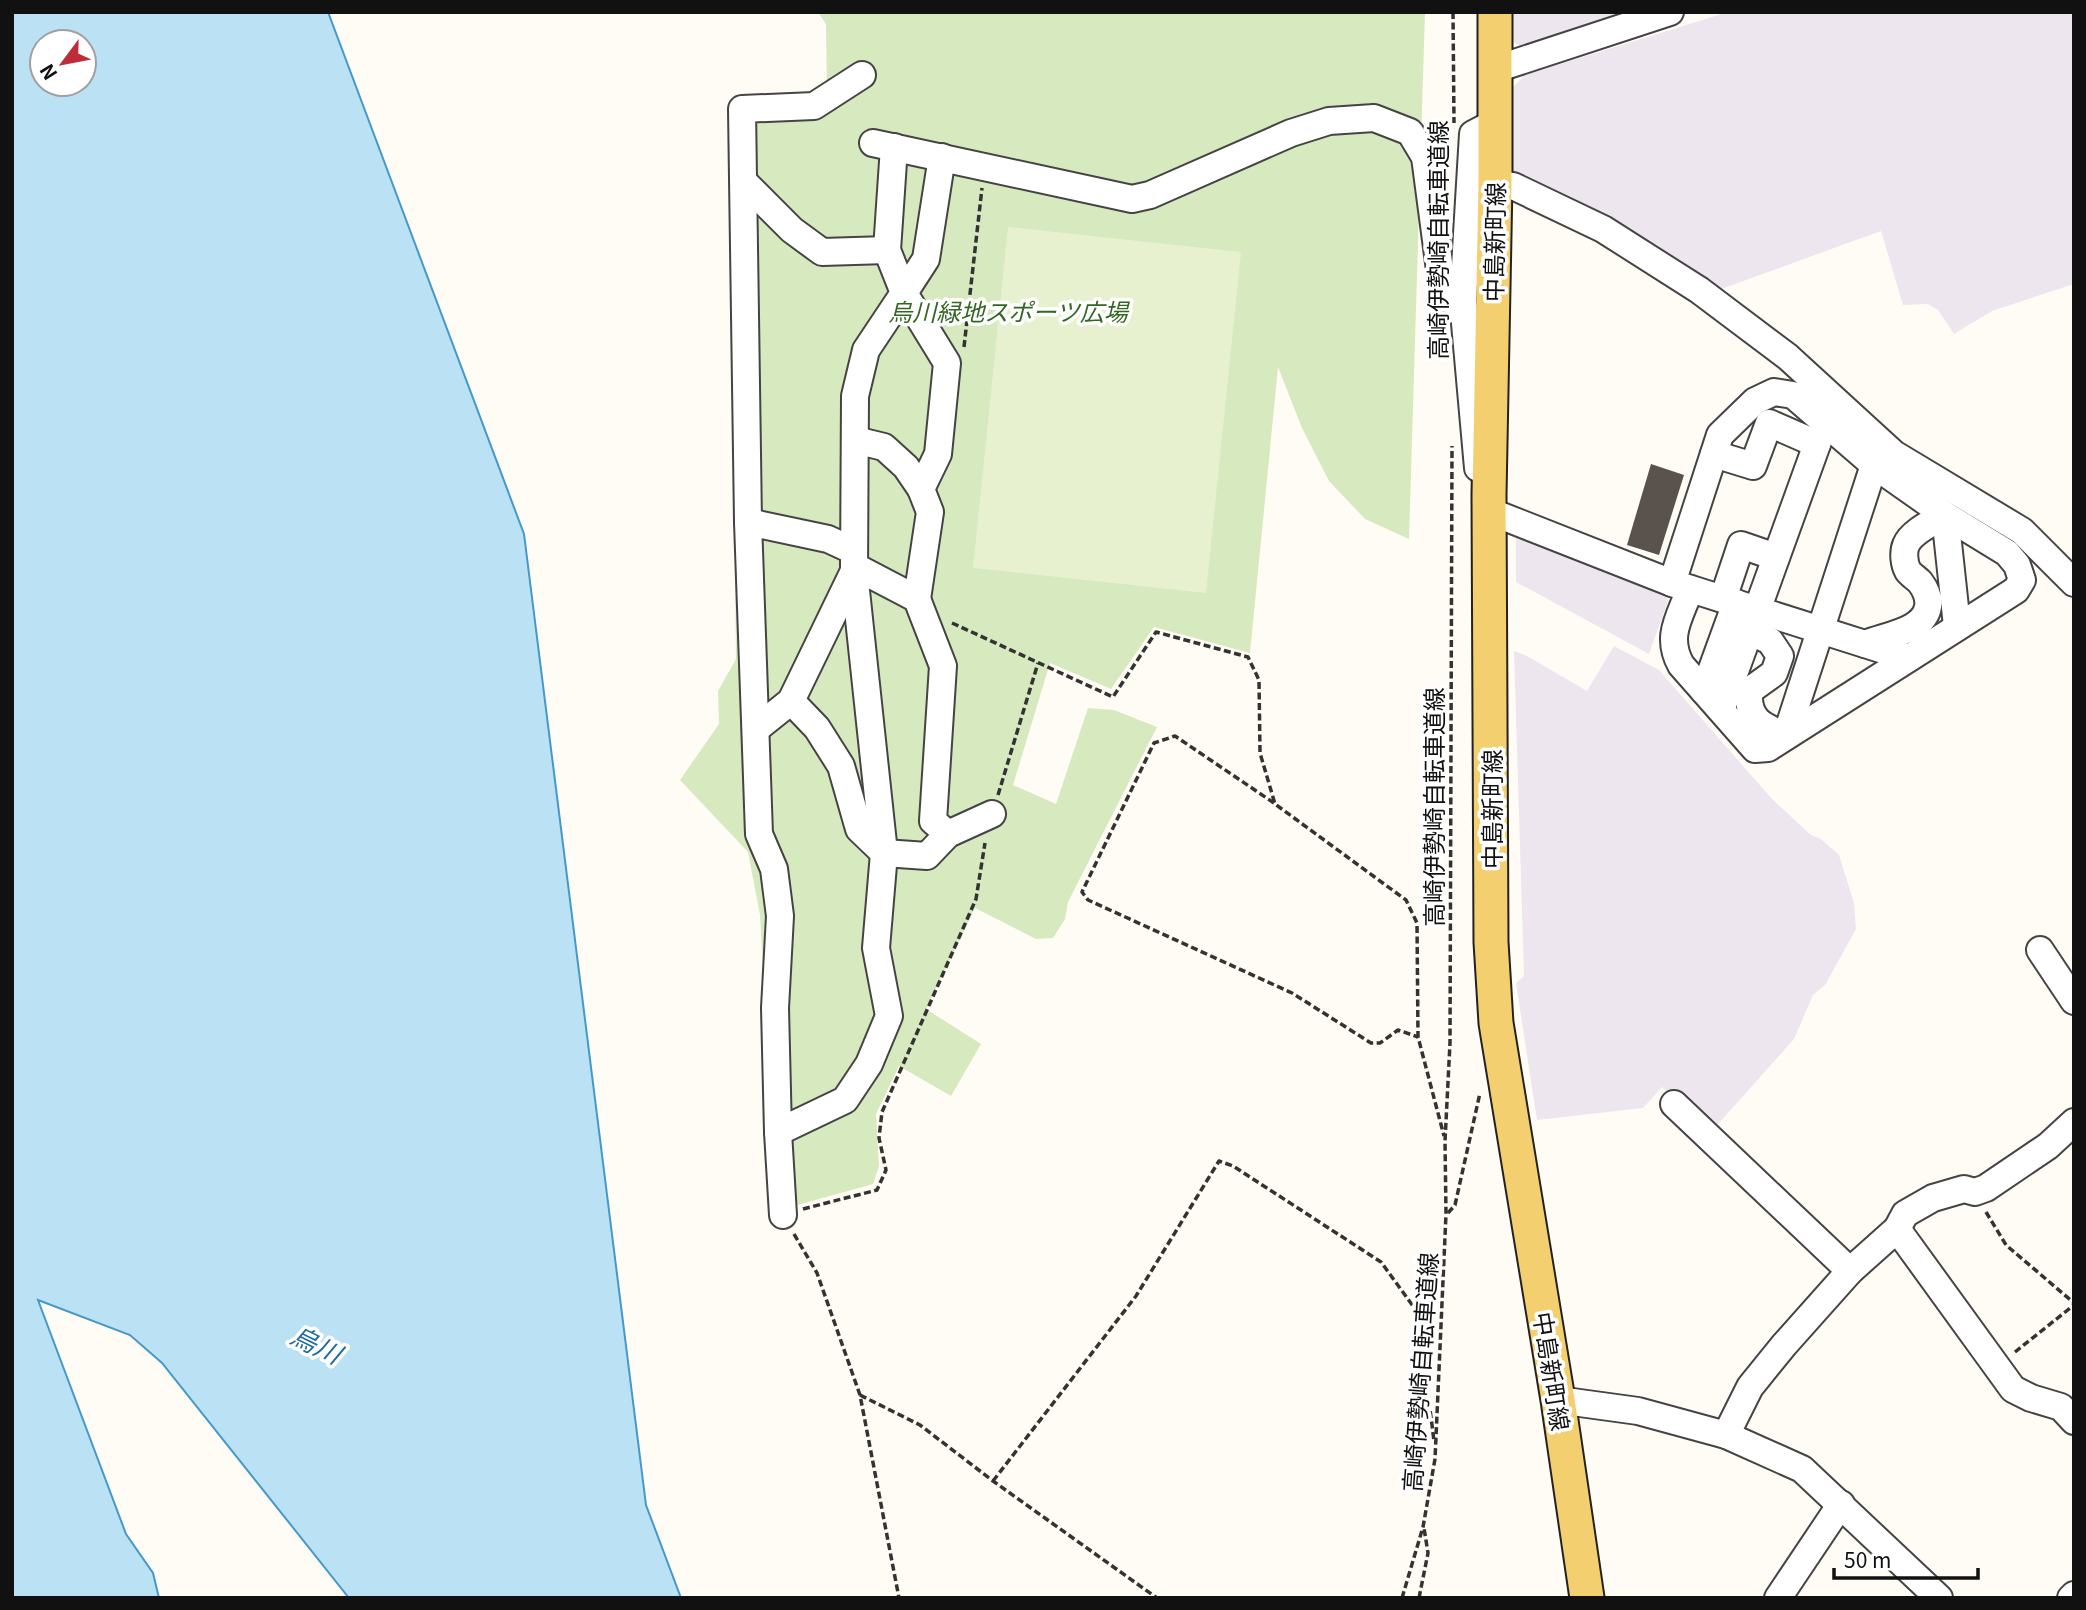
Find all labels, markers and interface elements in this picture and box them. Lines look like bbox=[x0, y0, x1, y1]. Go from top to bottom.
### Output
north arrow bbox=[28, 28, 98, 98]
text: N bbox=[32, 60, 63, 86]
street label: 高崎伊勢崎自転車道線 bbox=[1419, 120, 1454, 360]
street label: 中島新町線 bbox=[1474, 182, 1512, 302]
park label: 烏川緑地スポーツ広場 bbox=[888, 293, 1131, 328]
street label: 高崎伊勢崎自転車道線 bbox=[1415, 687, 1450, 927]
street label: 中島新町線 bbox=[1473, 749, 1508, 869]
street label: 高崎伊勢崎自転車道線 bbox=[1393, 1251, 1445, 1493]
street label: 中島新町線 bbox=[1526, 1309, 1580, 1433]
water label: 烏川 bbox=[286, 1315, 351, 1372]
scale bar bbox=[1834, 1536, 1978, 1580]
text: 50 m bbox=[1844, 1544, 1891, 1574]

